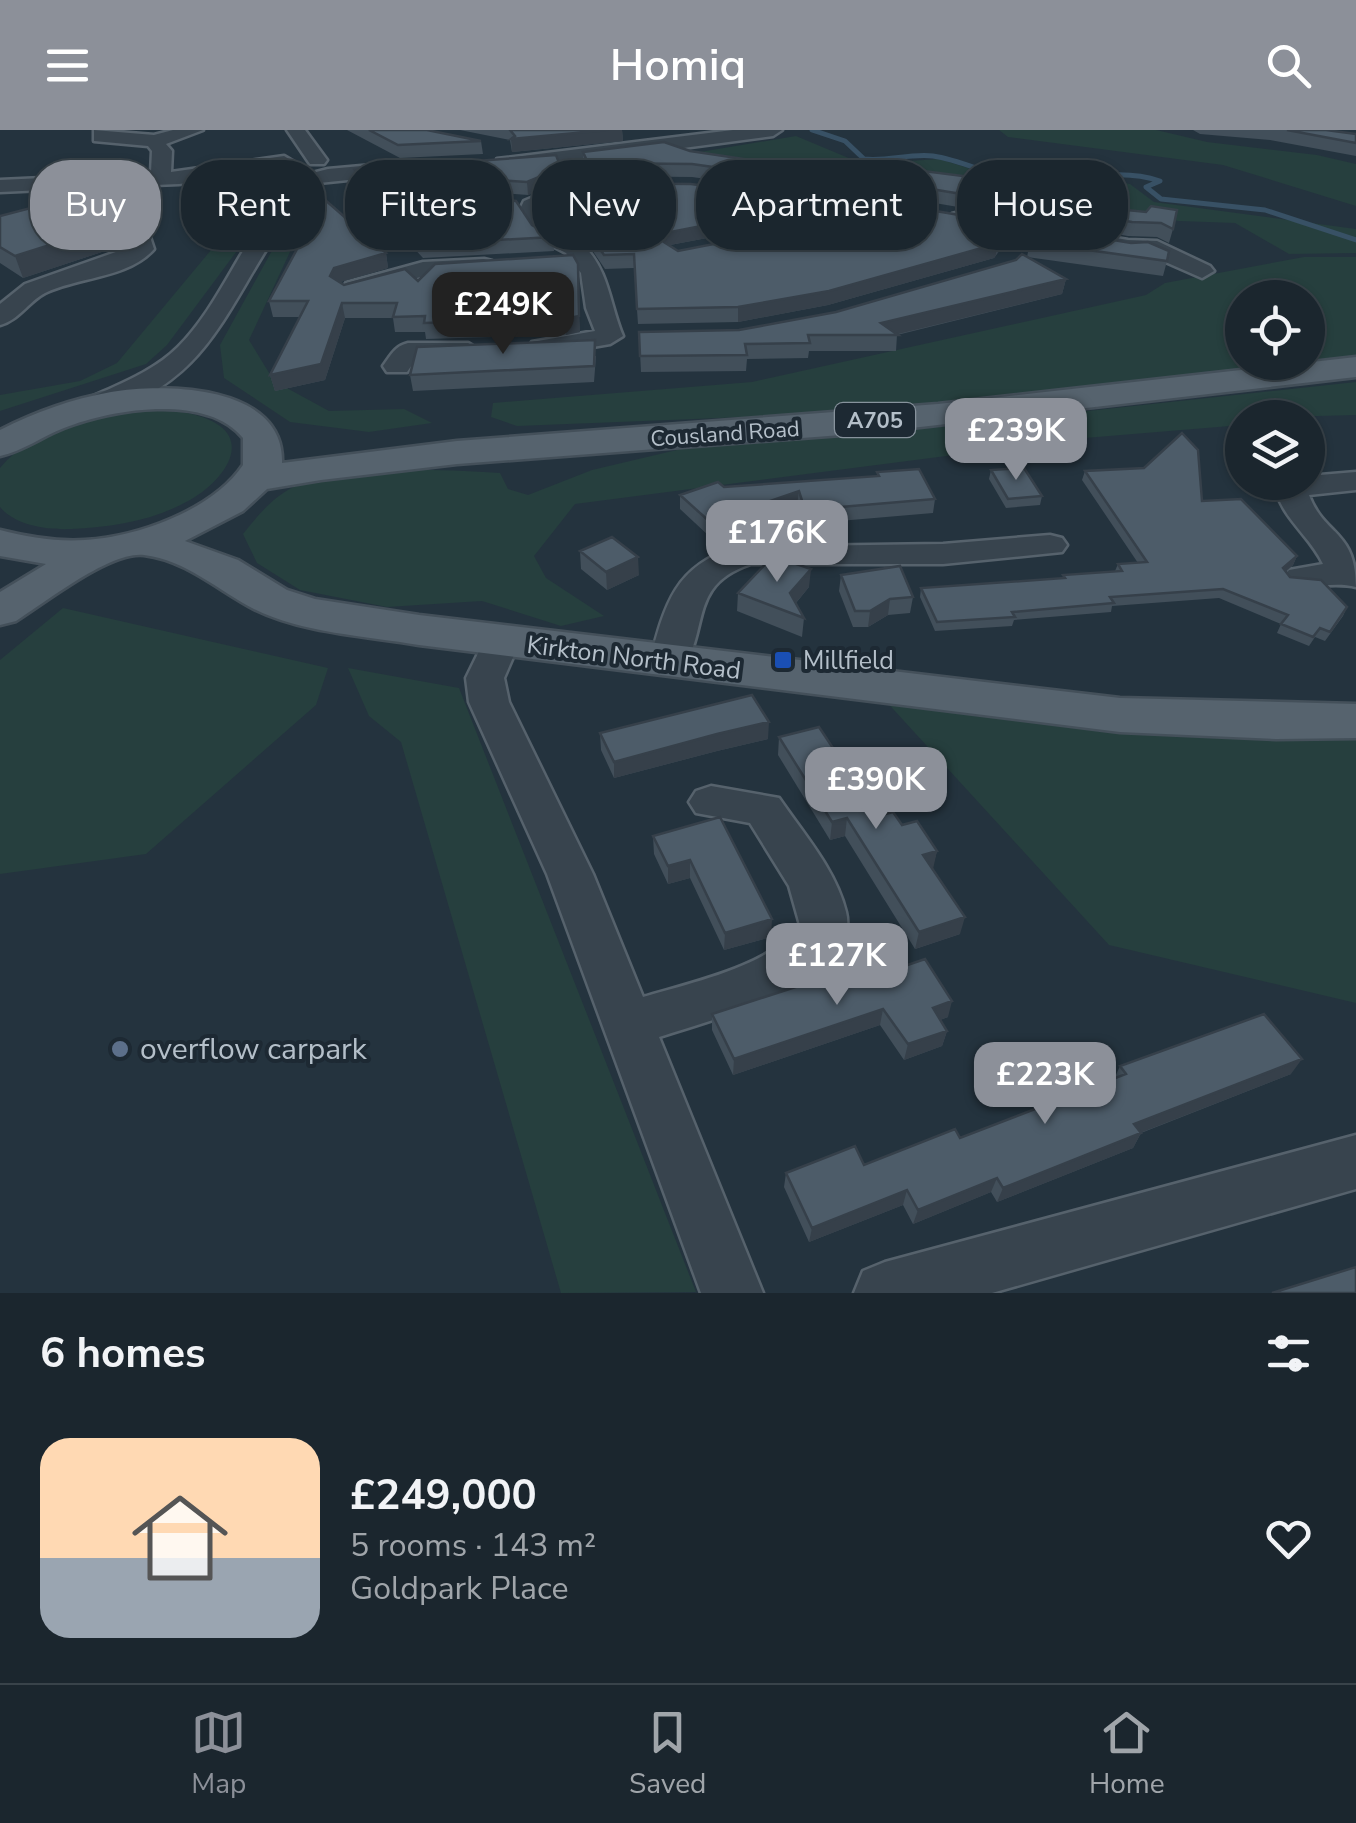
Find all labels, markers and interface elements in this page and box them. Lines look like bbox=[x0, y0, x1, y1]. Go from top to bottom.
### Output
text: Homiq bbox=[610, 35, 746, 96]
icon: menu bbox=[40, 38, 95, 93]
icon: search bbox=[1261, 38, 1316, 93]
chip: Buy bbox=[30, 160, 161, 250]
chip: Rent bbox=[181, 160, 325, 250]
chip: Filters bbox=[345, 160, 512, 250]
chip: New bbox=[532, 160, 676, 250]
chip: Apartment bbox=[696, 160, 937, 250]
chip: House bbox=[957, 160, 1128, 250]
pin: £249K bbox=[433, 272, 573, 357]
map controls bbox=[1225, 280, 1325, 500]
button: locate bbox=[1225, 280, 1325, 380]
text: £249K bbox=[454, 283, 552, 326]
pin: £239K bbox=[946, 398, 1086, 483]
button: layers bbox=[1225, 400, 1325, 500]
road number: A705 bbox=[835, 403, 915, 437]
text: £239K bbox=[967, 409, 1065, 452]
street label: Cousland Road bbox=[649, 414, 801, 454]
pin: £176K bbox=[707, 500, 847, 585]
text: £176K bbox=[728, 511, 826, 554]
street label: Kirkton North Road bbox=[525, 628, 743, 688]
place label: Millfield bbox=[803, 644, 894, 678]
marker: Millfield bbox=[772, 649, 794, 671]
pin: £390K bbox=[806, 747, 946, 832]
text: £390K bbox=[827, 758, 925, 801]
pin: £127K bbox=[767, 923, 907, 1008]
text: £127K bbox=[788, 934, 886, 977]
place label: overflow carpark bbox=[140, 1029, 368, 1070]
marker: overflow carpark bbox=[109, 1038, 131, 1060]
pin: £223K bbox=[975, 1042, 1115, 1127]
text: £223K bbox=[996, 1053, 1094, 1096]
text: 6 homes bbox=[40, 1325, 205, 1382]
icon: filters bbox=[1261, 1326, 1316, 1381]
text: £249,000 bbox=[350, 1467, 537, 1524]
icon: home bbox=[120, 1478, 240, 1598]
icon: heart bbox=[1261, 1511, 1316, 1566]
text: 5 rooms · 143 m² bbox=[350, 1524, 596, 1567]
text: Goldpark Place bbox=[350, 1567, 569, 1610]
tab: Map bbox=[191, 1705, 246, 1803]
tab: Saved bbox=[629, 1705, 706, 1803]
tab: Home bbox=[1089, 1705, 1165, 1803]

